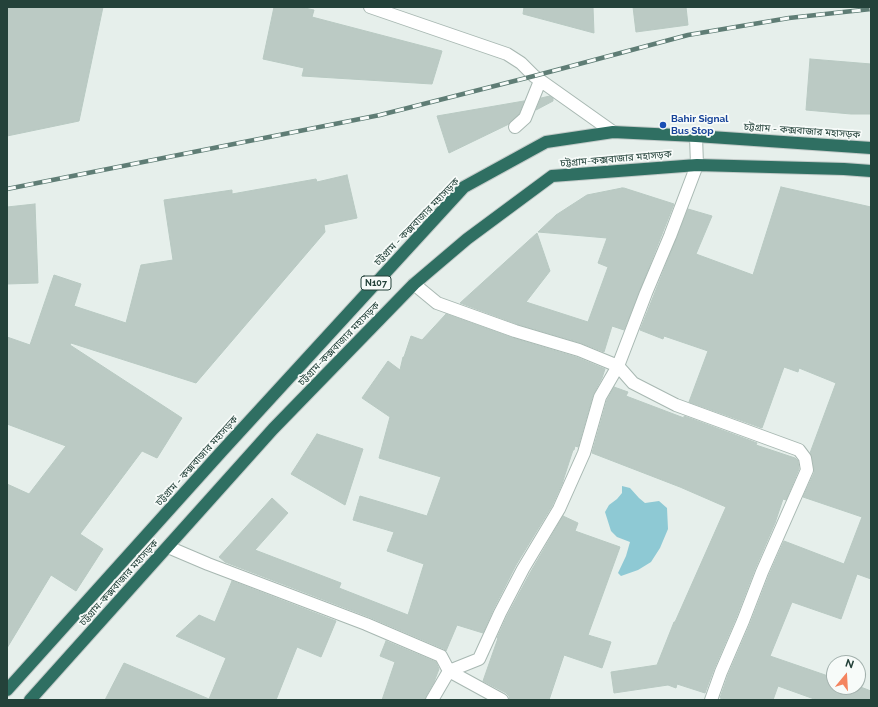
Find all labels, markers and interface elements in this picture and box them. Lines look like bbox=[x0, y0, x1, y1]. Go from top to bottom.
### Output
place label: Bahir Signal Bus Stop bbox=[671, 113, 728, 136]
marker: Bahir Signal Bus Stop bbox=[658, 120, 668, 130]
street label: চট্টগ্রাম - কক্সবাজার মহাসড়ক bbox=[743, 121, 861, 141]
street label: চট্টগ্রাম-কক্সবাজার মহাসড়ক bbox=[560, 148, 672, 170]
street label: চট্টগ্রাম - কক্সবাজার মহাসড়ক bbox=[372, 176, 462, 268]
road number: N107 bbox=[361, 276, 391, 290]
street label: চট্টগ্রাম-কক্সবাজার মহাসড়ক bbox=[296, 300, 382, 388]
street label: চট্টগ্রাম - কক্সবাজার মহাসড়ক bbox=[153, 414, 241, 508]
street label: চট্টগ্রাম-কক্সবাজার মহাসড়ক bbox=[77, 537, 161, 629]
north arrow bbox=[826, 655, 866, 695]
text: N bbox=[844, 657, 856, 672]

